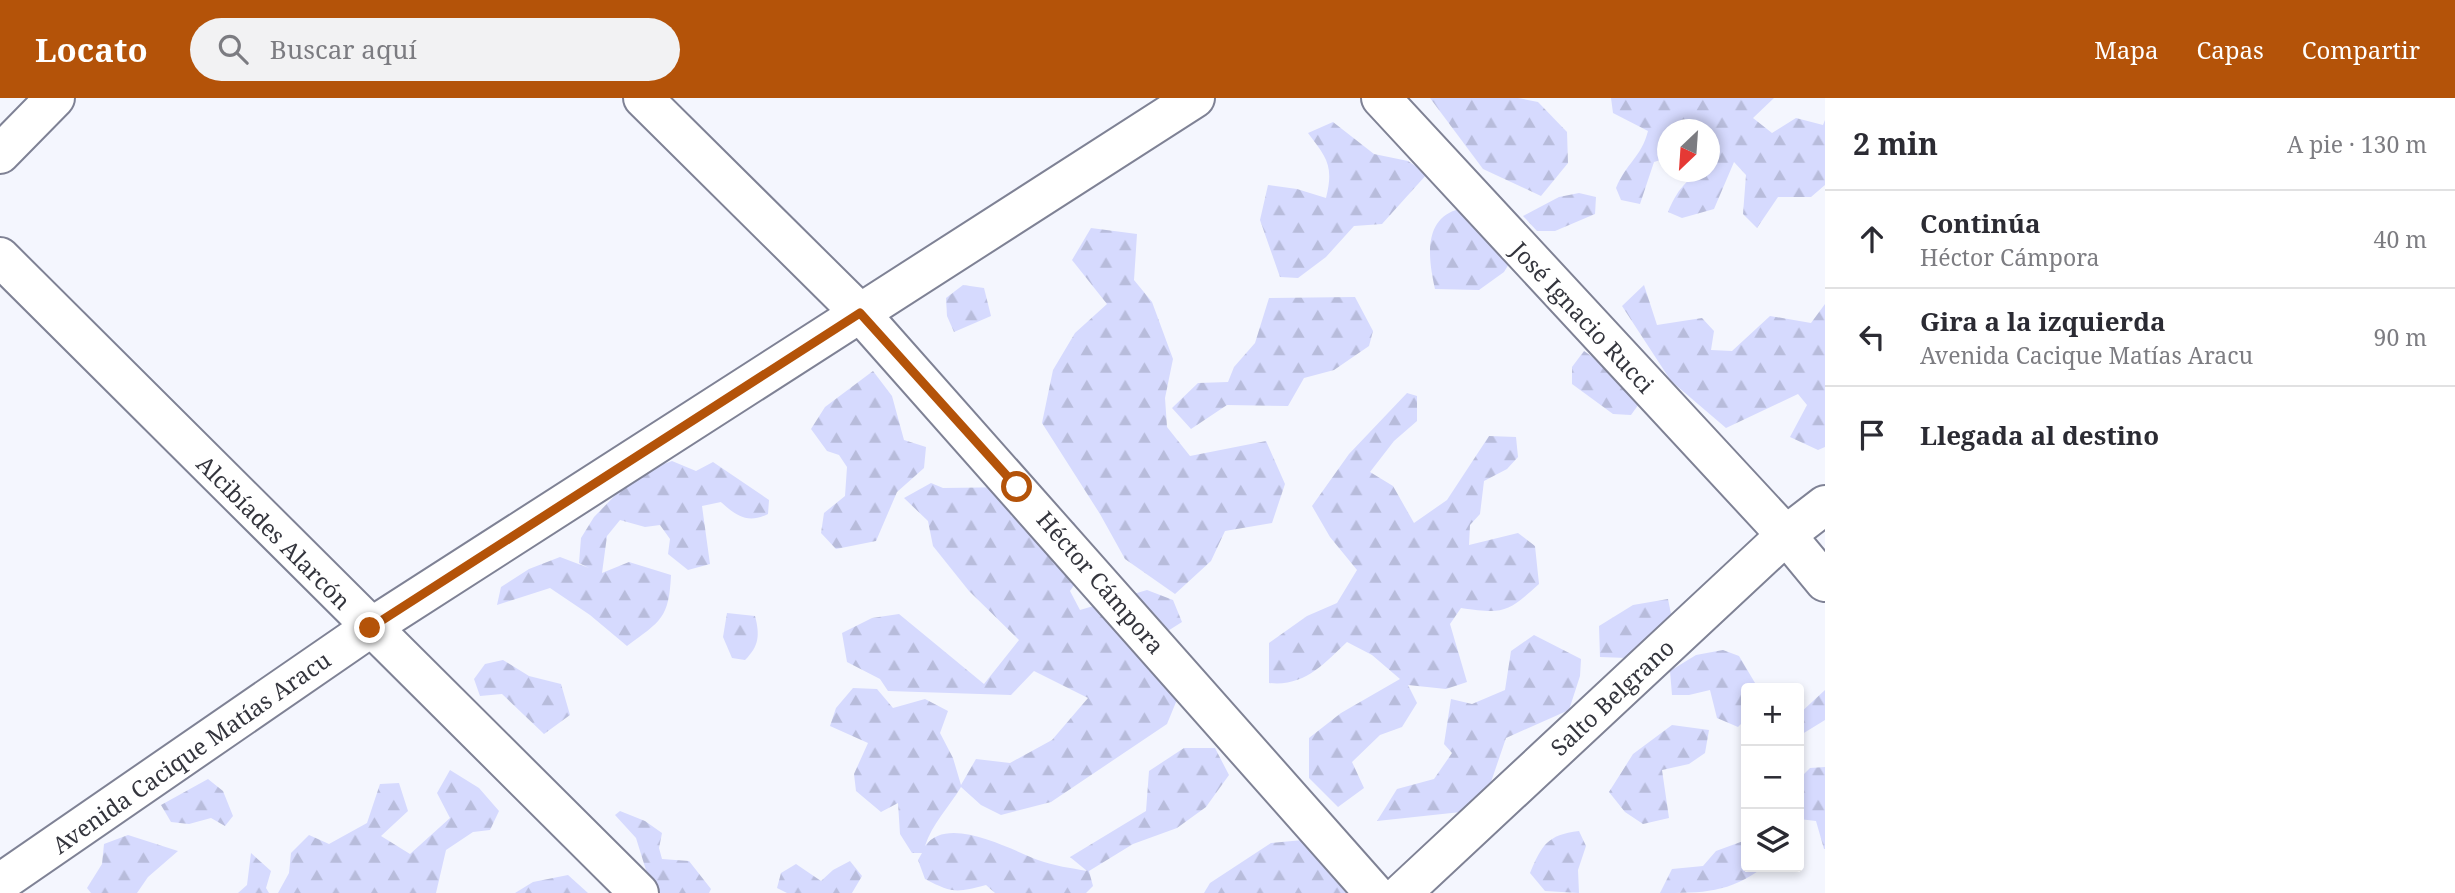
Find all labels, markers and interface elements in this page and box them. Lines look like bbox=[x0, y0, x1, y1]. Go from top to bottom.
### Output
search box bbox=[190, 18, 680, 81]
text: Locato bbox=[35, 27, 148, 72]
icon: search bbox=[214, 30, 252, 68]
text: Buscar aquí bbox=[270, 31, 417, 67]
text: Mapa bbox=[2094, 33, 2158, 66]
text: Capas bbox=[2196, 33, 2264, 66]
text: Compartir bbox=[2302, 33, 2420, 66]
north arrow bbox=[1657, 119, 1720, 182]
text: 2 min bbox=[1853, 123, 1938, 164]
text: A pie · 130 m bbox=[2287, 128, 2427, 160]
text: Continúa bbox=[1920, 205, 2041, 241]
icon: ahead bbox=[1853, 220, 1891, 258]
text: 40 m bbox=[2374, 223, 2427, 255]
street label: José Ignacio Rucci bbox=[1504, 234, 1662, 400]
text: Héctor Cámpora bbox=[1920, 241, 2100, 273]
text: Gira a la izquierda bbox=[1920, 303, 2166, 339]
icon: left bbox=[1853, 318, 1891, 356]
text: 90 m bbox=[2374, 321, 2427, 353]
text: Avenida Cacique Matías Aracu bbox=[1920, 339, 2253, 371]
icon: arrive bbox=[1853, 416, 1891, 454]
text: Llegada al destino bbox=[1920, 417, 2159, 453]
street label: Alcibíades Alarcón bbox=[190, 448, 358, 616]
route start bbox=[1001, 471, 1032, 502]
street label: Héctor Cámpora bbox=[1030, 504, 1172, 660]
route end bbox=[354, 612, 385, 643]
street label: Salto Belgrano bbox=[1543, 631, 1681, 763]
street label: Avenida Cacique Matías Aracu bbox=[45, 643, 337, 861]
map controls bbox=[1741, 683, 1804, 872]
button: + bbox=[1741, 683, 1804, 746]
button: − bbox=[1741, 746, 1804, 809]
button: layers bbox=[1741, 809, 1804, 872]

